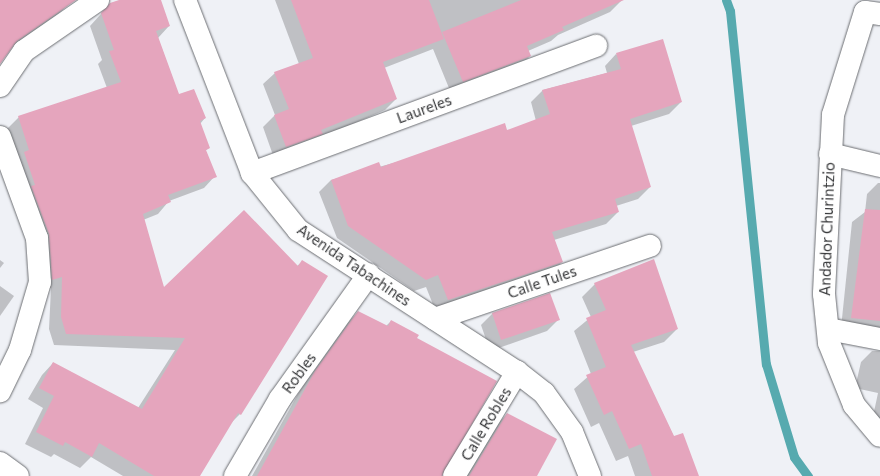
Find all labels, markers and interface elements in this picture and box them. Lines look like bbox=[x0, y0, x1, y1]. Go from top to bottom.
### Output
street label: Laureles bbox=[394, 91, 454, 127]
street label: Andador Churintzio bbox=[816, 162, 838, 296]
street label: Avenida Tabachines bbox=[294, 220, 414, 310]
street label: Calle Tules bbox=[505, 262, 579, 302]
street label: Robles bbox=[278, 349, 320, 397]
street label: Calle Robles bbox=[457, 384, 515, 464]

